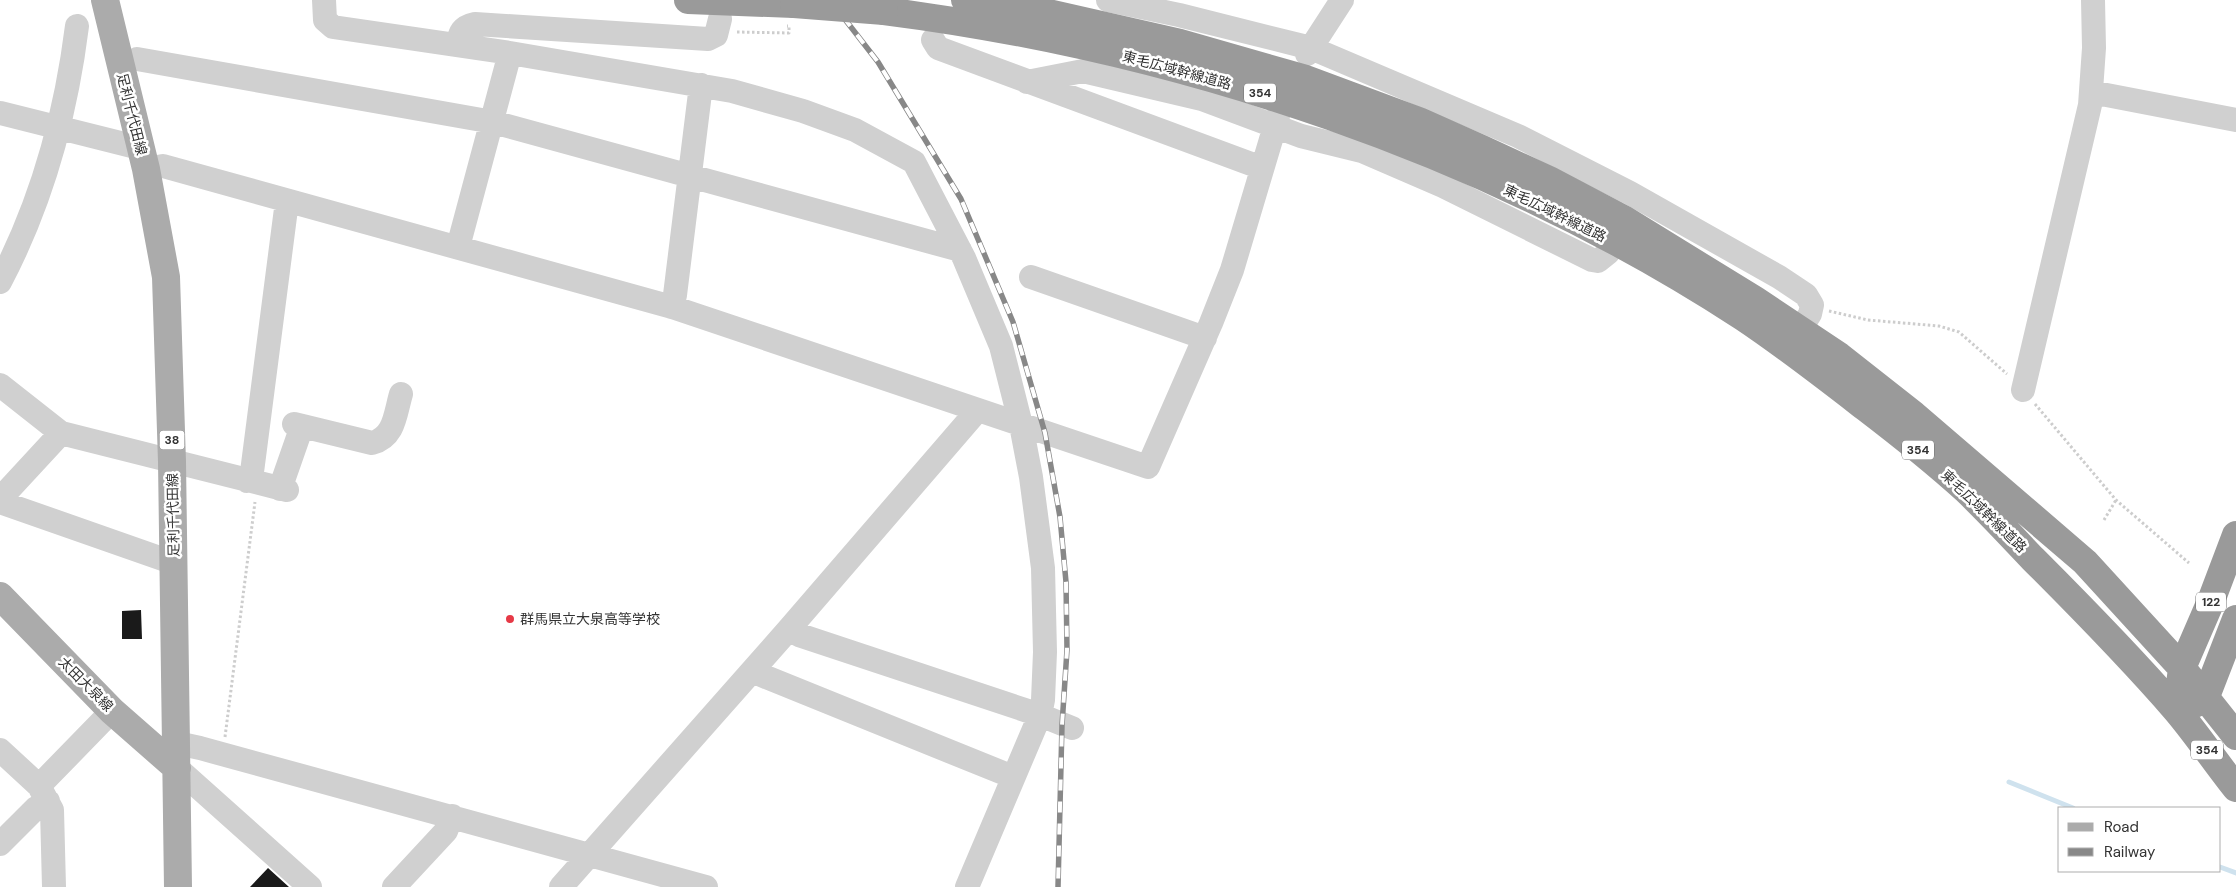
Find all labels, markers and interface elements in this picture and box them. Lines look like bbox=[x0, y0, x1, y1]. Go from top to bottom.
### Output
street label: 東毛広域幹線道路 bbox=[1121, 47, 1233, 93]
street label: 足利千代田線 bbox=[113, 71, 151, 157]
road number: 354 bbox=[1244, 84, 1276, 102]
street label: 東毛広域幹線道路 bbox=[1501, 180, 1609, 246]
road number: 38 bbox=[160, 430, 184, 450]
road number: 354 bbox=[1902, 440, 1934, 460]
street label: 東毛広域幹線道路 bbox=[1937, 466, 2031, 556]
street label: 足利千代田線 bbox=[163, 473, 183, 557]
road number: 122 bbox=[2196, 592, 2226, 612]
place label: 群馬県立大泉高等学校 bbox=[520, 610, 660, 628]
marker: 群馬県立大泉高等学校 bbox=[504, 613, 516, 625]
street label: 太田大泉線 bbox=[55, 653, 117, 715]
road number: 354 bbox=[2191, 740, 2223, 760]
legend bbox=[2058, 807, 2221, 872]
text: Road bbox=[2104, 817, 2139, 837]
text: Railway bbox=[2104, 842, 2156, 862]

